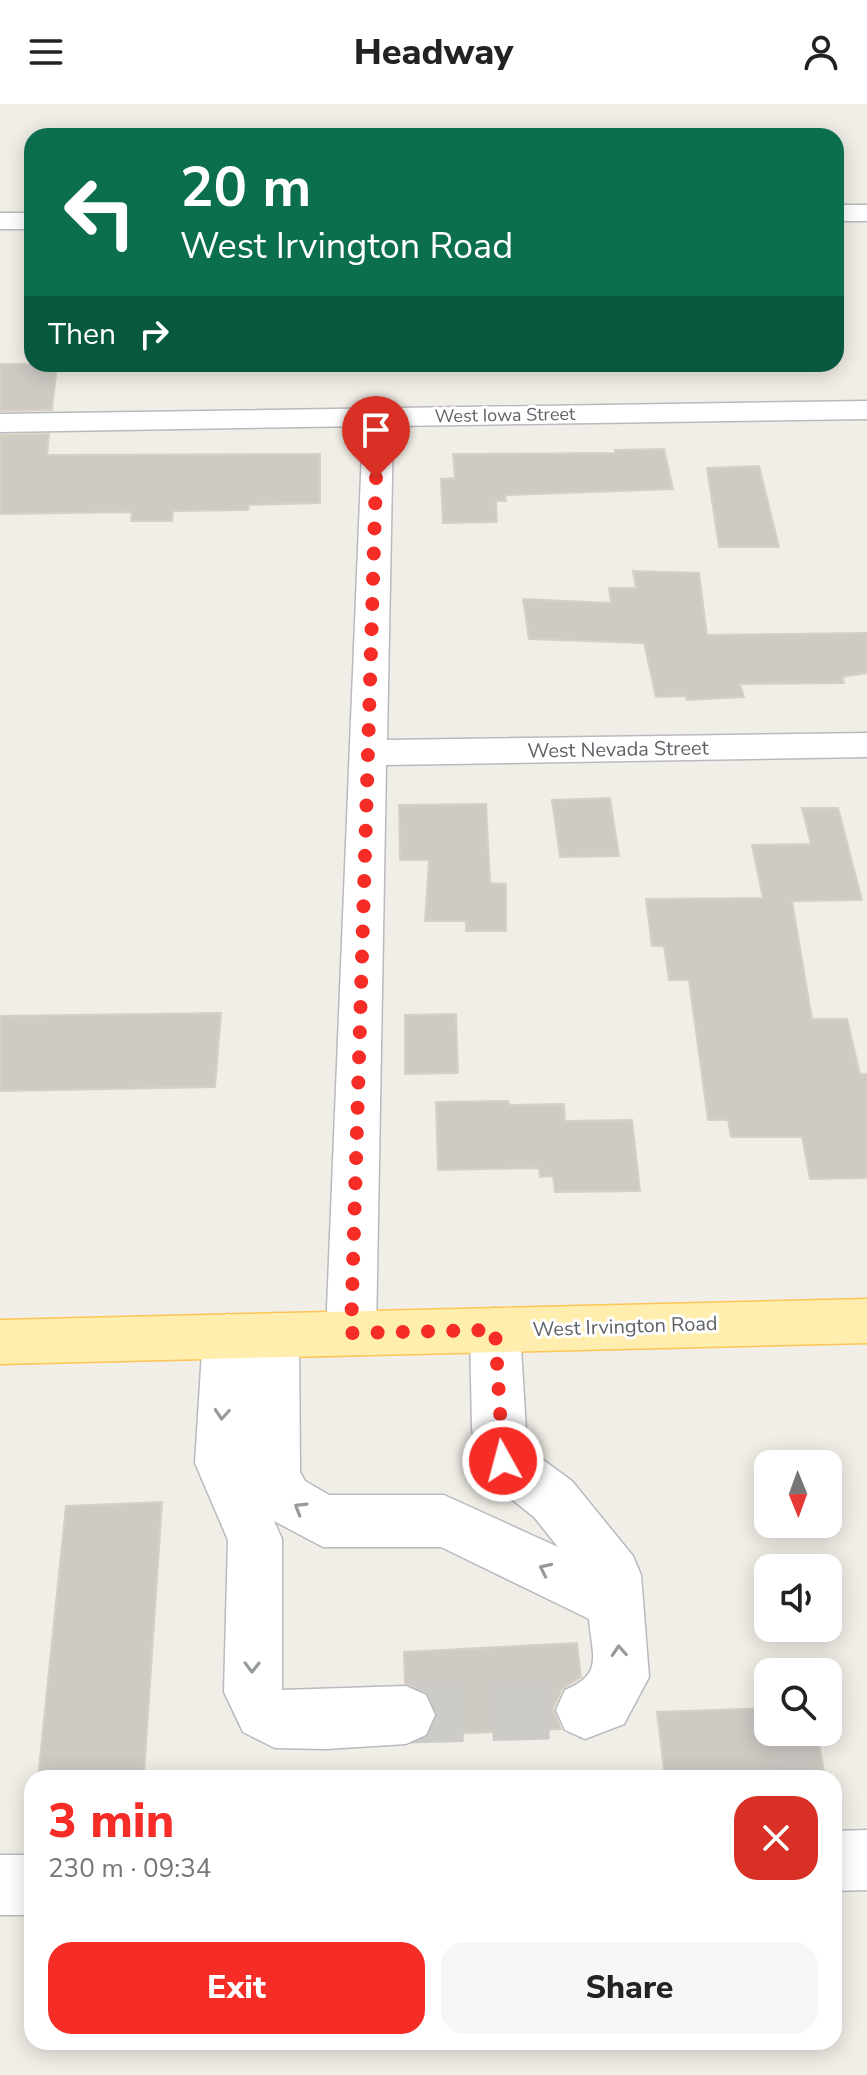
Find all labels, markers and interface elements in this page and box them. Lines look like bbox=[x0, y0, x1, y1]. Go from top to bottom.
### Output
text: Headway bbox=[354, 28, 513, 77]
icon: menu bbox=[24, 30, 68, 74]
icon: person bbox=[799, 30, 843, 74]
text: 20 m bbox=[180, 149, 311, 226]
icon: left bbox=[48, 160, 152, 264]
text: West Irvington Road bbox=[180, 222, 513, 271]
icon: right bbox=[132, 312, 176, 356]
text: Then bbox=[48, 314, 116, 355]
pin bbox=[342, 396, 410, 478]
street label: West Iowa Street bbox=[435, 402, 576, 428]
icon: arrive bbox=[354, 408, 398, 452]
street label: West Nevada Street bbox=[527, 734, 710, 765]
street label: West Irvington Road bbox=[532, 1310, 718, 1343]
one-way arrow bbox=[214, 1408, 231, 1421]
position arrow bbox=[461, 1419, 545, 1503]
north arrow bbox=[754, 1450, 842, 1538]
map controls bbox=[754, 1450, 842, 1746]
one-way arrow bbox=[294, 1502, 309, 1518]
button: sound bbox=[754, 1554, 842, 1642]
one-way arrow bbox=[539, 1563, 554, 1579]
one-way arrow bbox=[611, 1644, 628, 1657]
button: search bbox=[754, 1658, 842, 1746]
one-way arrow bbox=[244, 1661, 261, 1674]
text: 3 min bbox=[48, 1788, 174, 1854]
button: close bbox=[734, 1796, 818, 1880]
text: 230 m · 09:34 bbox=[48, 1851, 211, 1886]
button: Exit bbox=[48, 1942, 425, 2034]
button: Share bbox=[441, 1942, 818, 2034]

